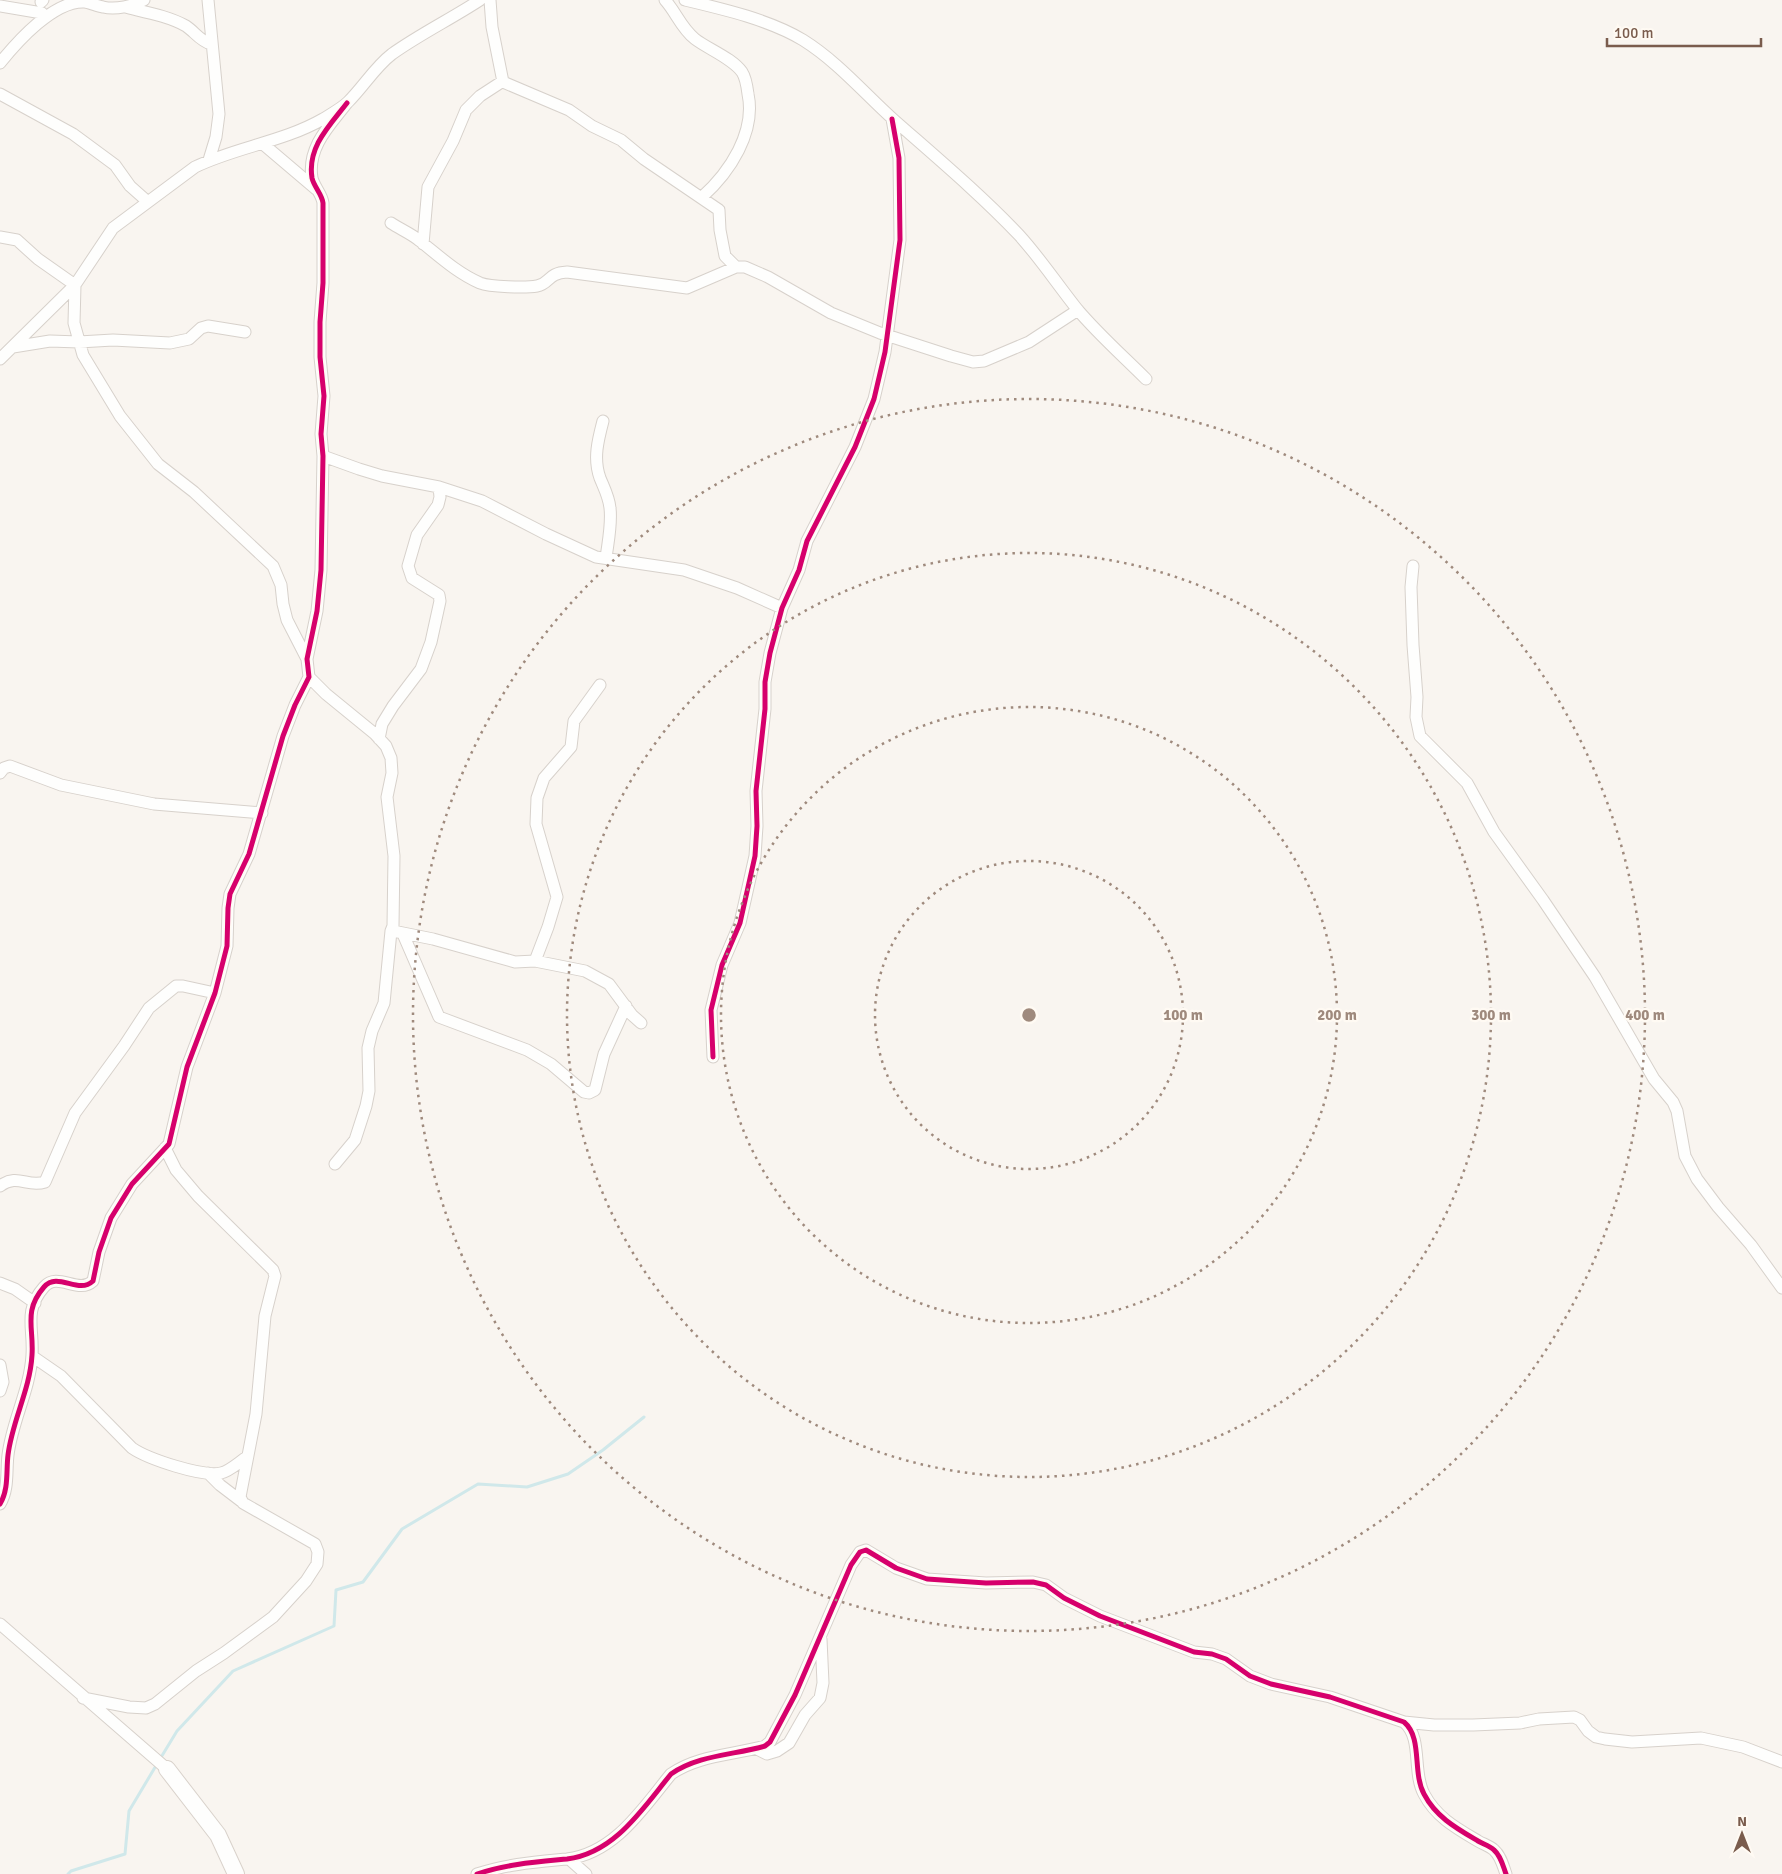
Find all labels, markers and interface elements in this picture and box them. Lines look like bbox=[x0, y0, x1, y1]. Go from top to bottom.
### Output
scale bar bbox=[1607, 15, 1761, 47]
text: 100 m bbox=[1614, 24, 1654, 42]
centre of rings bbox=[1020, 1006, 1038, 1024]
text: 100 m bbox=[1163, 1006, 1203, 1024]
text: 200 m bbox=[1317, 1006, 1357, 1024]
text: 300 m bbox=[1471, 1006, 1511, 1024]
text: 400 m bbox=[1625, 1006, 1665, 1024]
north arrow bbox=[1717, 1809, 1767, 1859]
text: N bbox=[1737, 1813, 1747, 1830]

